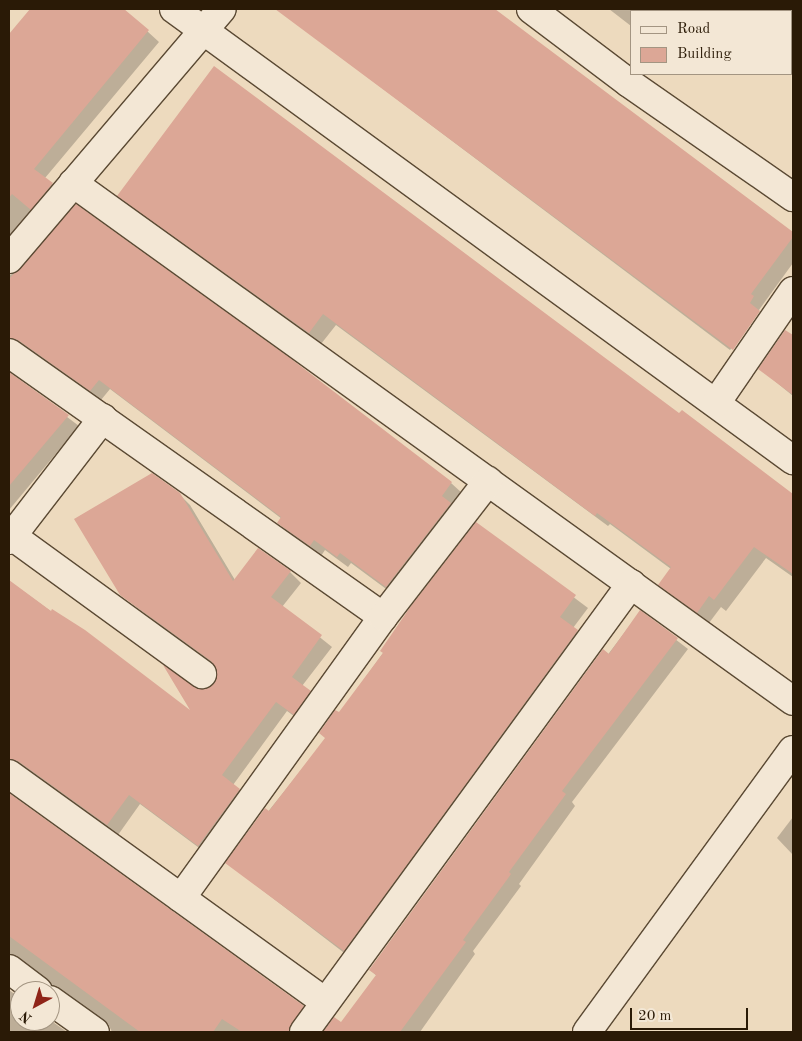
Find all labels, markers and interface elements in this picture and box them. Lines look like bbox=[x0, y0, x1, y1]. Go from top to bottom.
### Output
legend bbox=[630, 10, 792, 75]
text: Road bbox=[677, 22, 710, 37]
text: Building bbox=[677, 47, 732, 62]
north arrow bbox=[10, 981, 60, 1031]
scale bar bbox=[632, 998, 750, 1030]
text: N bbox=[18, 1008, 35, 1026]
text: 20 m bbox=[638, 1009, 672, 1024]

